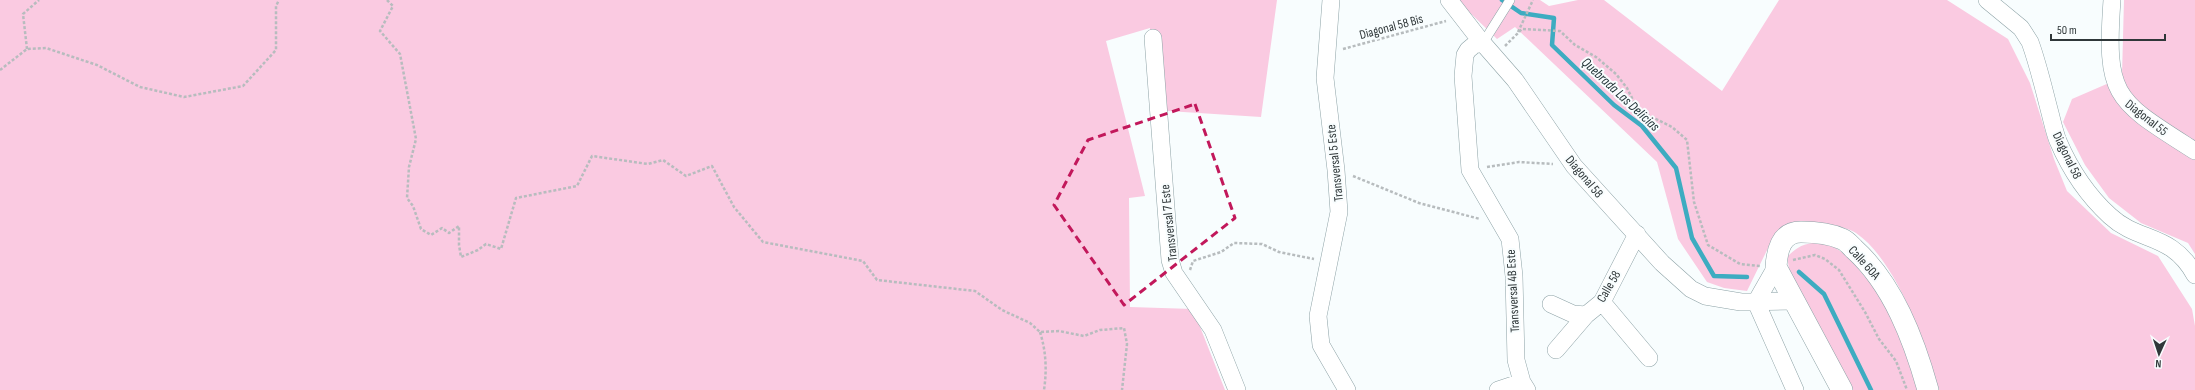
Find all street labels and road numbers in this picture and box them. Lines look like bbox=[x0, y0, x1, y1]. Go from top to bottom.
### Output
street label: Diagonal 58 Bis bbox=[1358, 11, 1425, 43]
street label: Diagonal 55 bbox=[2122, 96, 2171, 139]
street label: Transversal 5 Este bbox=[1323, 124, 1347, 202]
street label: Diagonal 58 bbox=[2049, 129, 2085, 182]
street label: Diagonal 58 bbox=[1562, 152, 1607, 201]
street label: Transversal 7 Este bbox=[1157, 184, 1181, 262]
street label: Calle 60A bbox=[1845, 242, 1884, 283]
street label: Transversal 4B Este bbox=[1503, 249, 1523, 333]
street label: Calle 58 bbox=[1593, 267, 1624, 305]

